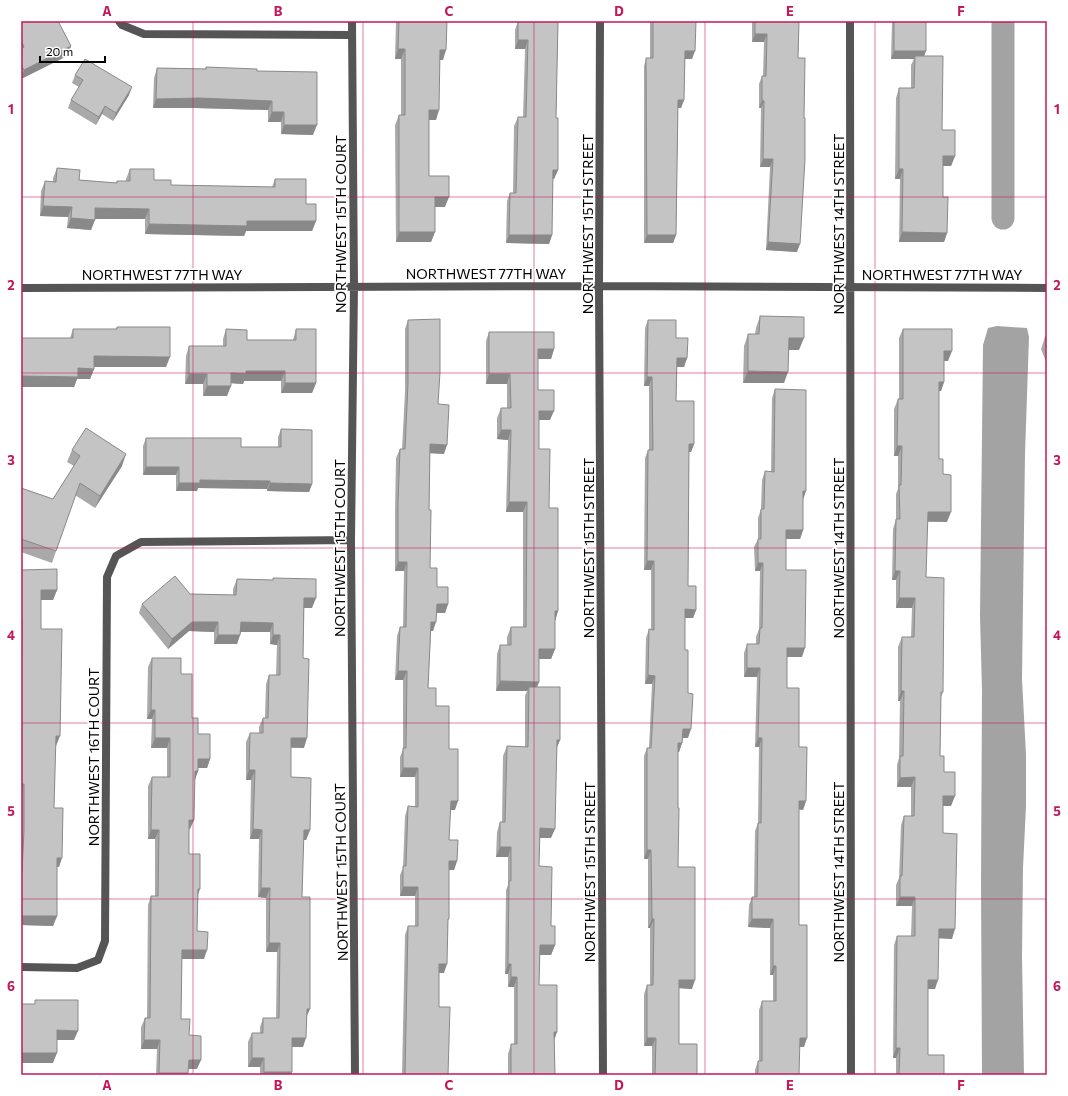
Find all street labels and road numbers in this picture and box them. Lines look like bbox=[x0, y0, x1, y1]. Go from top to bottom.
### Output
street label: NORTHWEST 15TH STREET bbox=[579, 134, 596, 314]
street label: NORTHWEST 14TH STREET bbox=[830, 134, 847, 314]
street label: NORTHWEST 15TH COURT bbox=[332, 135, 349, 313]
street label: NORTHWEST 77TH WAY bbox=[406, 265, 566, 282]
street label: NORTHWEST 77TH WAY bbox=[82, 266, 242, 283]
street label: NORTHWEST 77TH WAY bbox=[862, 266, 1022, 283]
street label: NORTHWEST 15TH STREET bbox=[580, 458, 597, 638]
street label: NORTHWEST 14TH STREET bbox=[830, 458, 847, 638]
street label: NORTHWEST 15TH COURT bbox=[331, 459, 348, 637]
street label: NORTHWEST 16TH COURT bbox=[85, 668, 102, 846]
street label: NORTHWEST 15TH STREET bbox=[581, 782, 598, 962]
street label: NORTHWEST 14TH STREET bbox=[830, 782, 847, 962]
street label: NORTHWEST 15TH COURT bbox=[331, 783, 351, 961]

